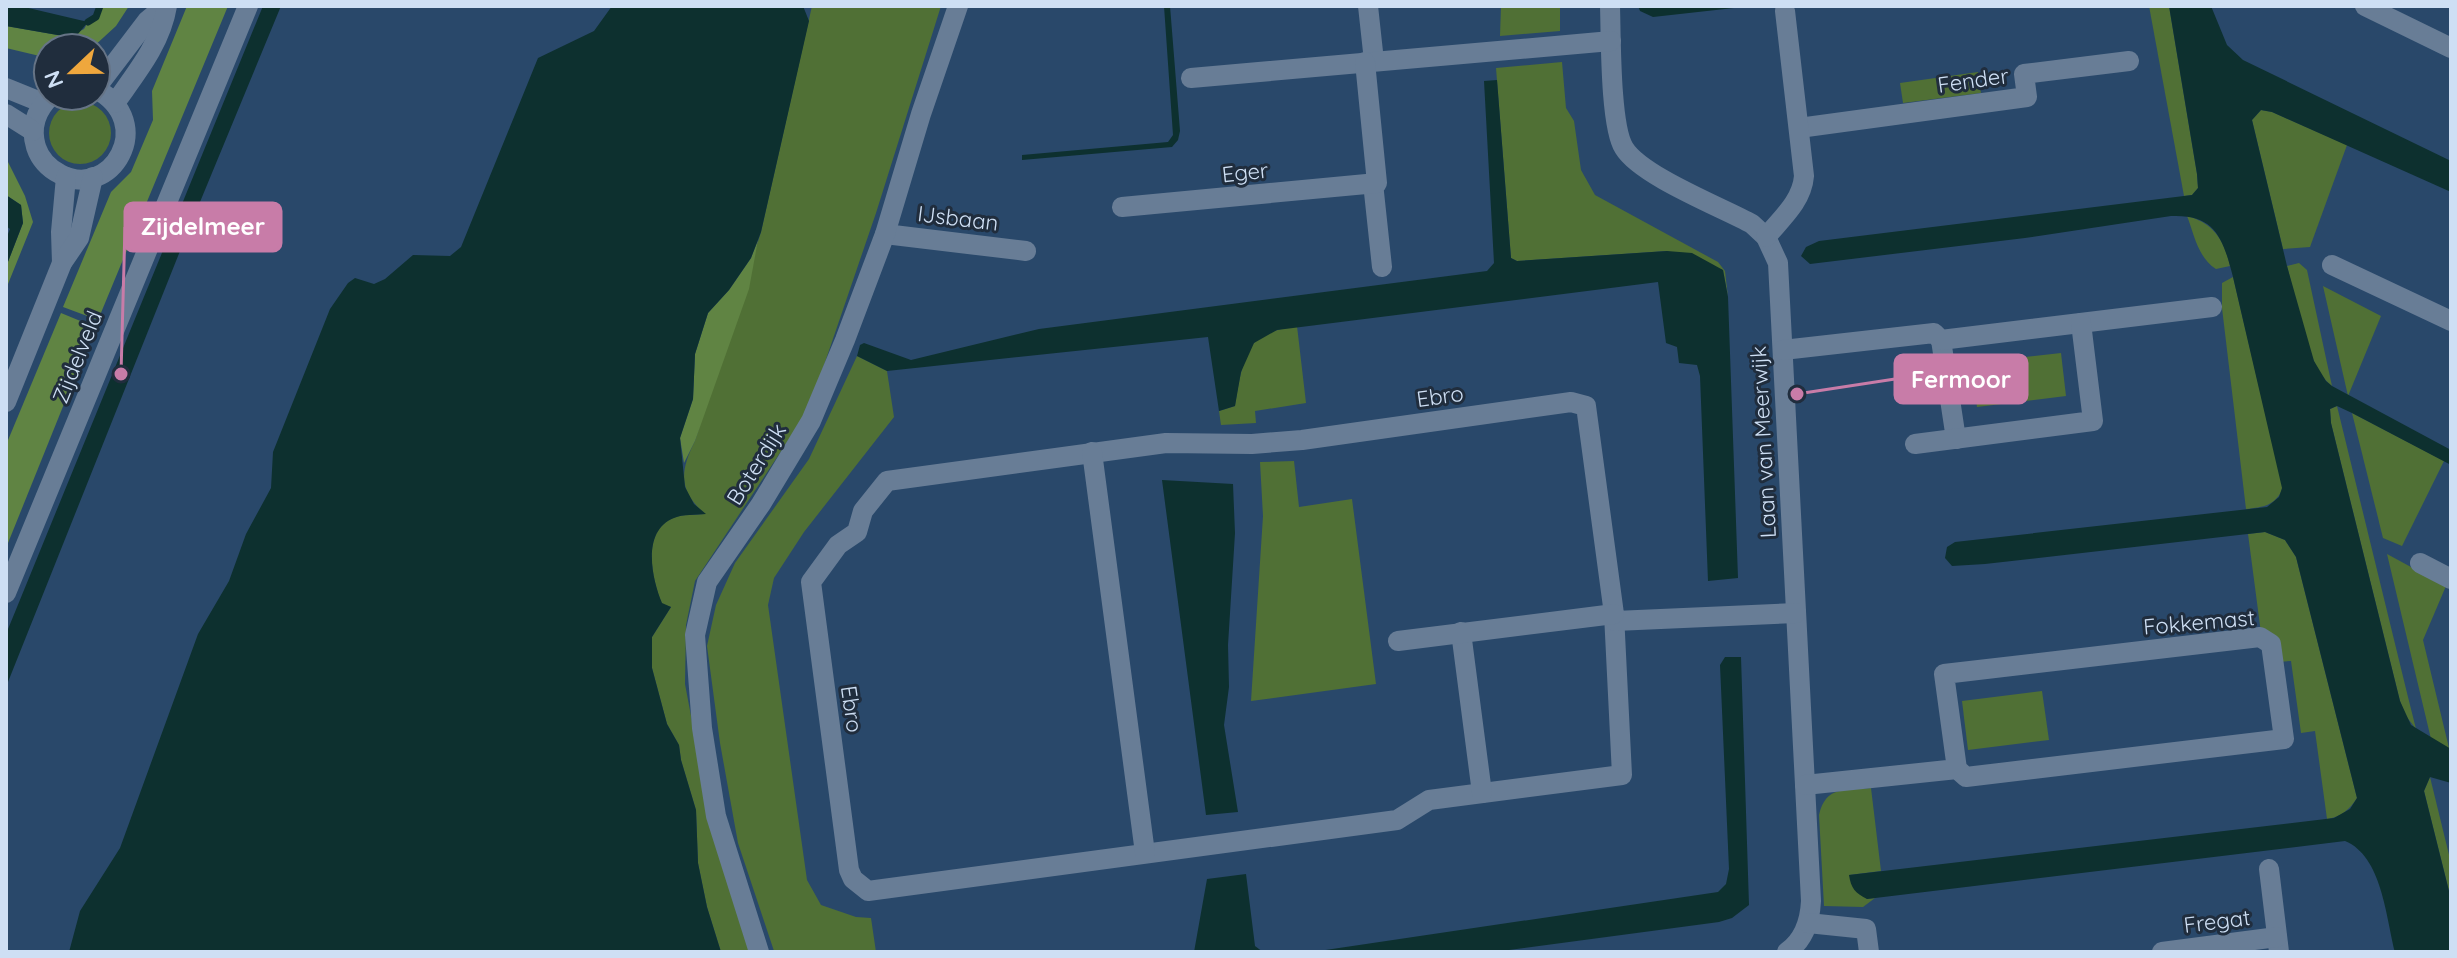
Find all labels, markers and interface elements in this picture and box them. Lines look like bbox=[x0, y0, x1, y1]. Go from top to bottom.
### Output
north arrow bbox=[32, 32, 112, 112]
street label: Fender bbox=[1936, 61, 2011, 99]
text: N bbox=[37, 67, 69, 92]
street label: Eger bbox=[1220, 156, 1270, 188]
street label: IJsbaan bbox=[916, 199, 1000, 237]
callout: Zijdelmeer bbox=[125, 203, 281, 251]
text: Zijdelmeer bbox=[141, 211, 265, 241]
street label: Zijdelveld bbox=[46, 307, 108, 407]
street label: Laan van Meerwijk bbox=[1744, 345, 1782, 539]
callout: Fermoor bbox=[1895, 355, 2027, 403]
text: Fermoor bbox=[1911, 364, 2011, 394]
street label: Ebro bbox=[1415, 379, 1465, 413]
street label: Boterdijk bbox=[720, 418, 792, 510]
street label: Fokkemast bbox=[2142, 603, 2256, 641]
street label: Ebro bbox=[835, 684, 869, 734]
street label: Fregat bbox=[2182, 903, 2252, 939]

